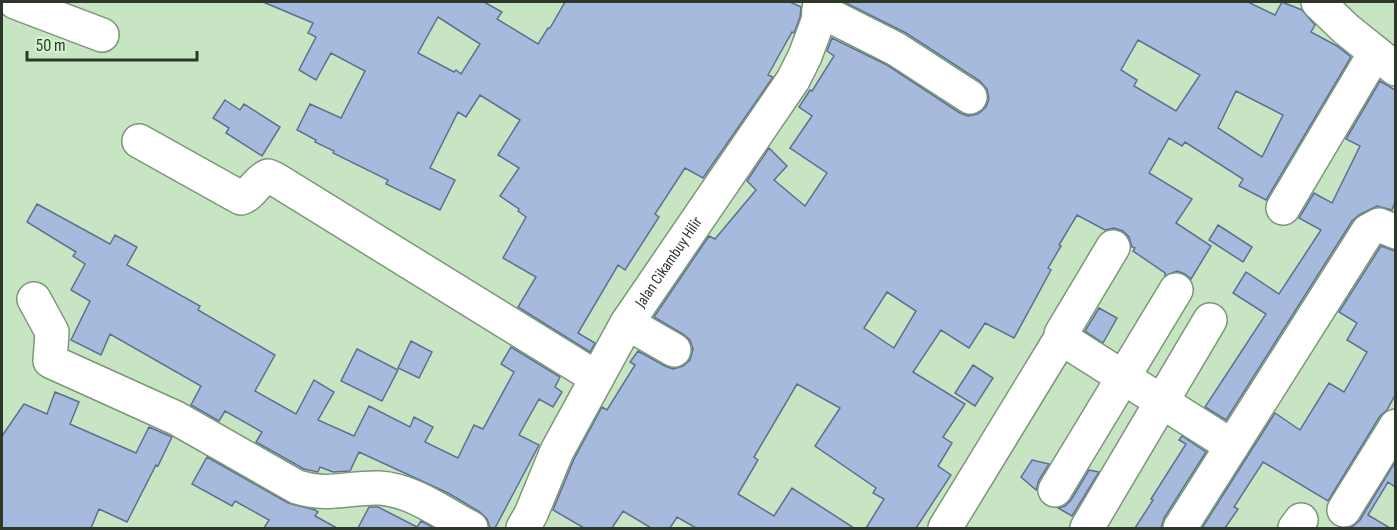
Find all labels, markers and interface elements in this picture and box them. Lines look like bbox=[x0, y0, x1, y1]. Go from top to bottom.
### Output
scale bar bbox=[27, 24, 196, 62]
text: 50 m bbox=[36, 35, 66, 56]
street label: Jalan Cikambuy Hilir bbox=[631, 213, 706, 312]

